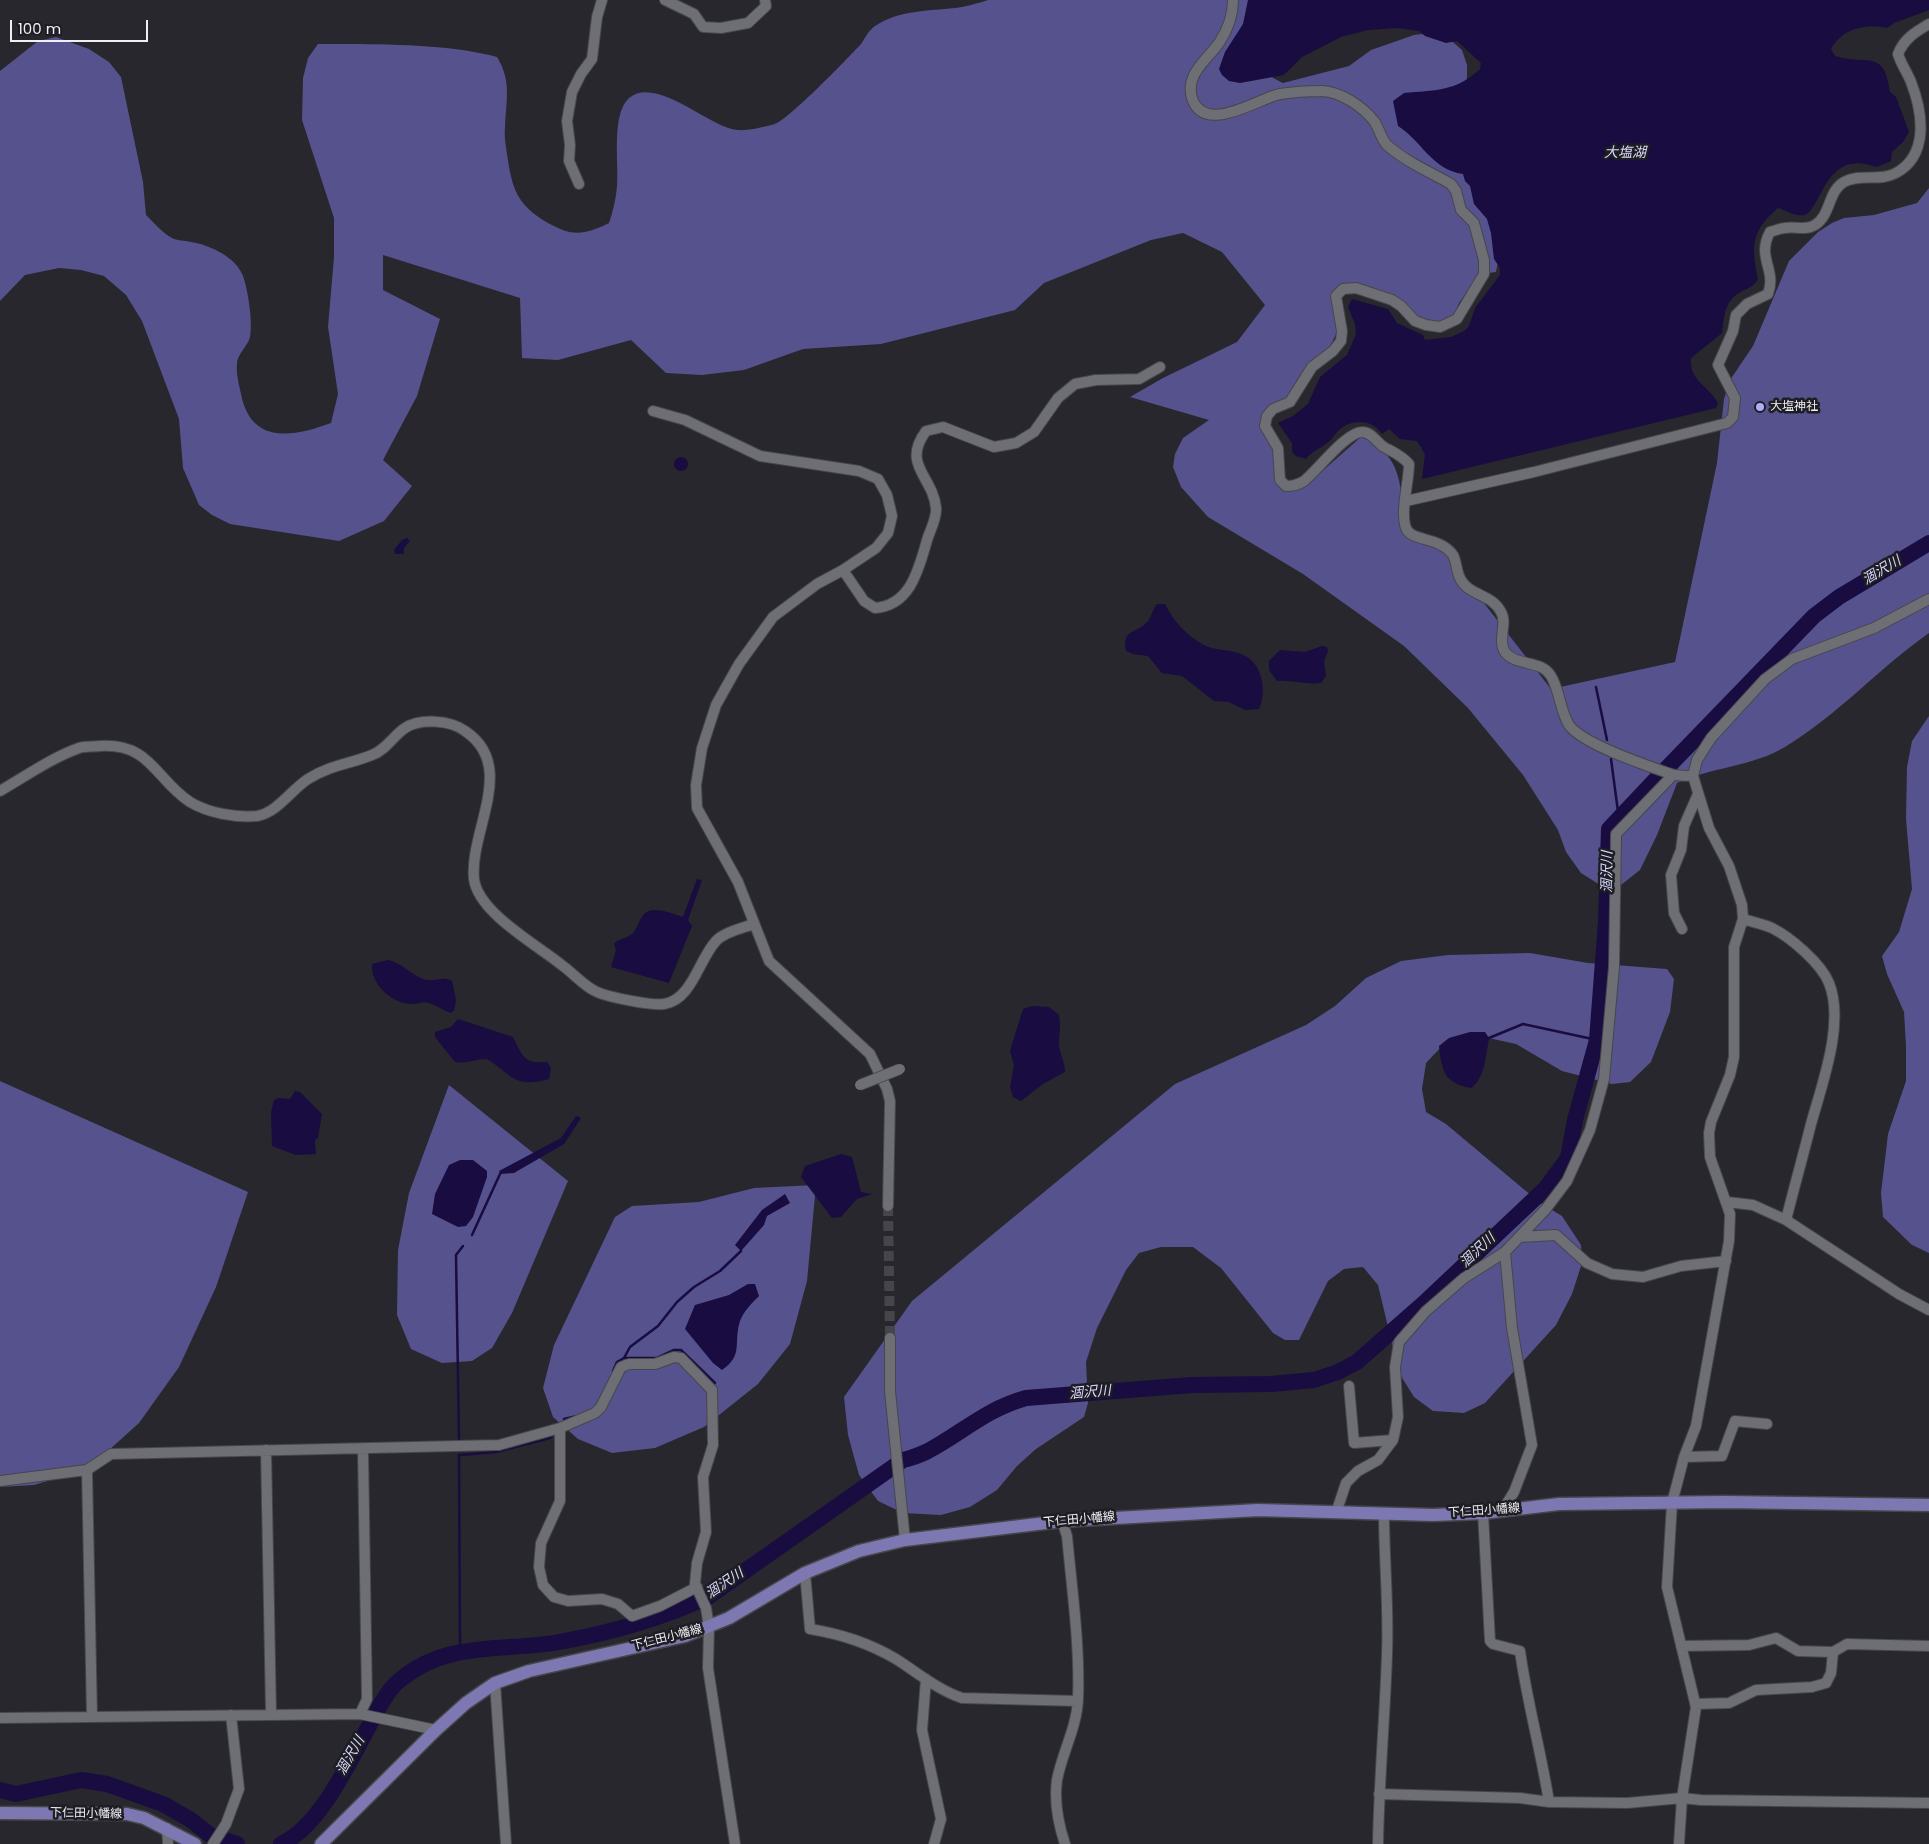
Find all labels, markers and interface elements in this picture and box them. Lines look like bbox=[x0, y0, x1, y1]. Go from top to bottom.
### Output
scale bar bbox=[12, 10, 150, 42]
text: 100 m bbox=[18, 18, 61, 39]
water label: 大塩湖 bbox=[1604, 145, 1646, 161]
place label: 大塩神社 bbox=[1770, 400, 1818, 414]
marker: 大塩神社 bbox=[1754, 401, 1766, 413]
water label: 涸沢川 bbox=[1860, 553, 1904, 589]
water label: 涸沢川 bbox=[1599, 851, 1617, 893]
water label: 涸沢川 bbox=[1457, 1231, 1499, 1271]
water label: 涸沢川 bbox=[1068, 1383, 1112, 1403]
street label: 下仁田小幡線 bbox=[1448, 1501, 1520, 1521]
street label: 下仁田小幡線 bbox=[1043, 1510, 1115, 1530]
water label: 涸沢川 bbox=[703, 1565, 747, 1603]
street label: 下仁田小幡線 bbox=[630, 1622, 704, 1654]
water label: 涸沢川 bbox=[333, 1734, 369, 1778]
street label: 下仁田小幡線 bbox=[50, 1806, 122, 1822]

